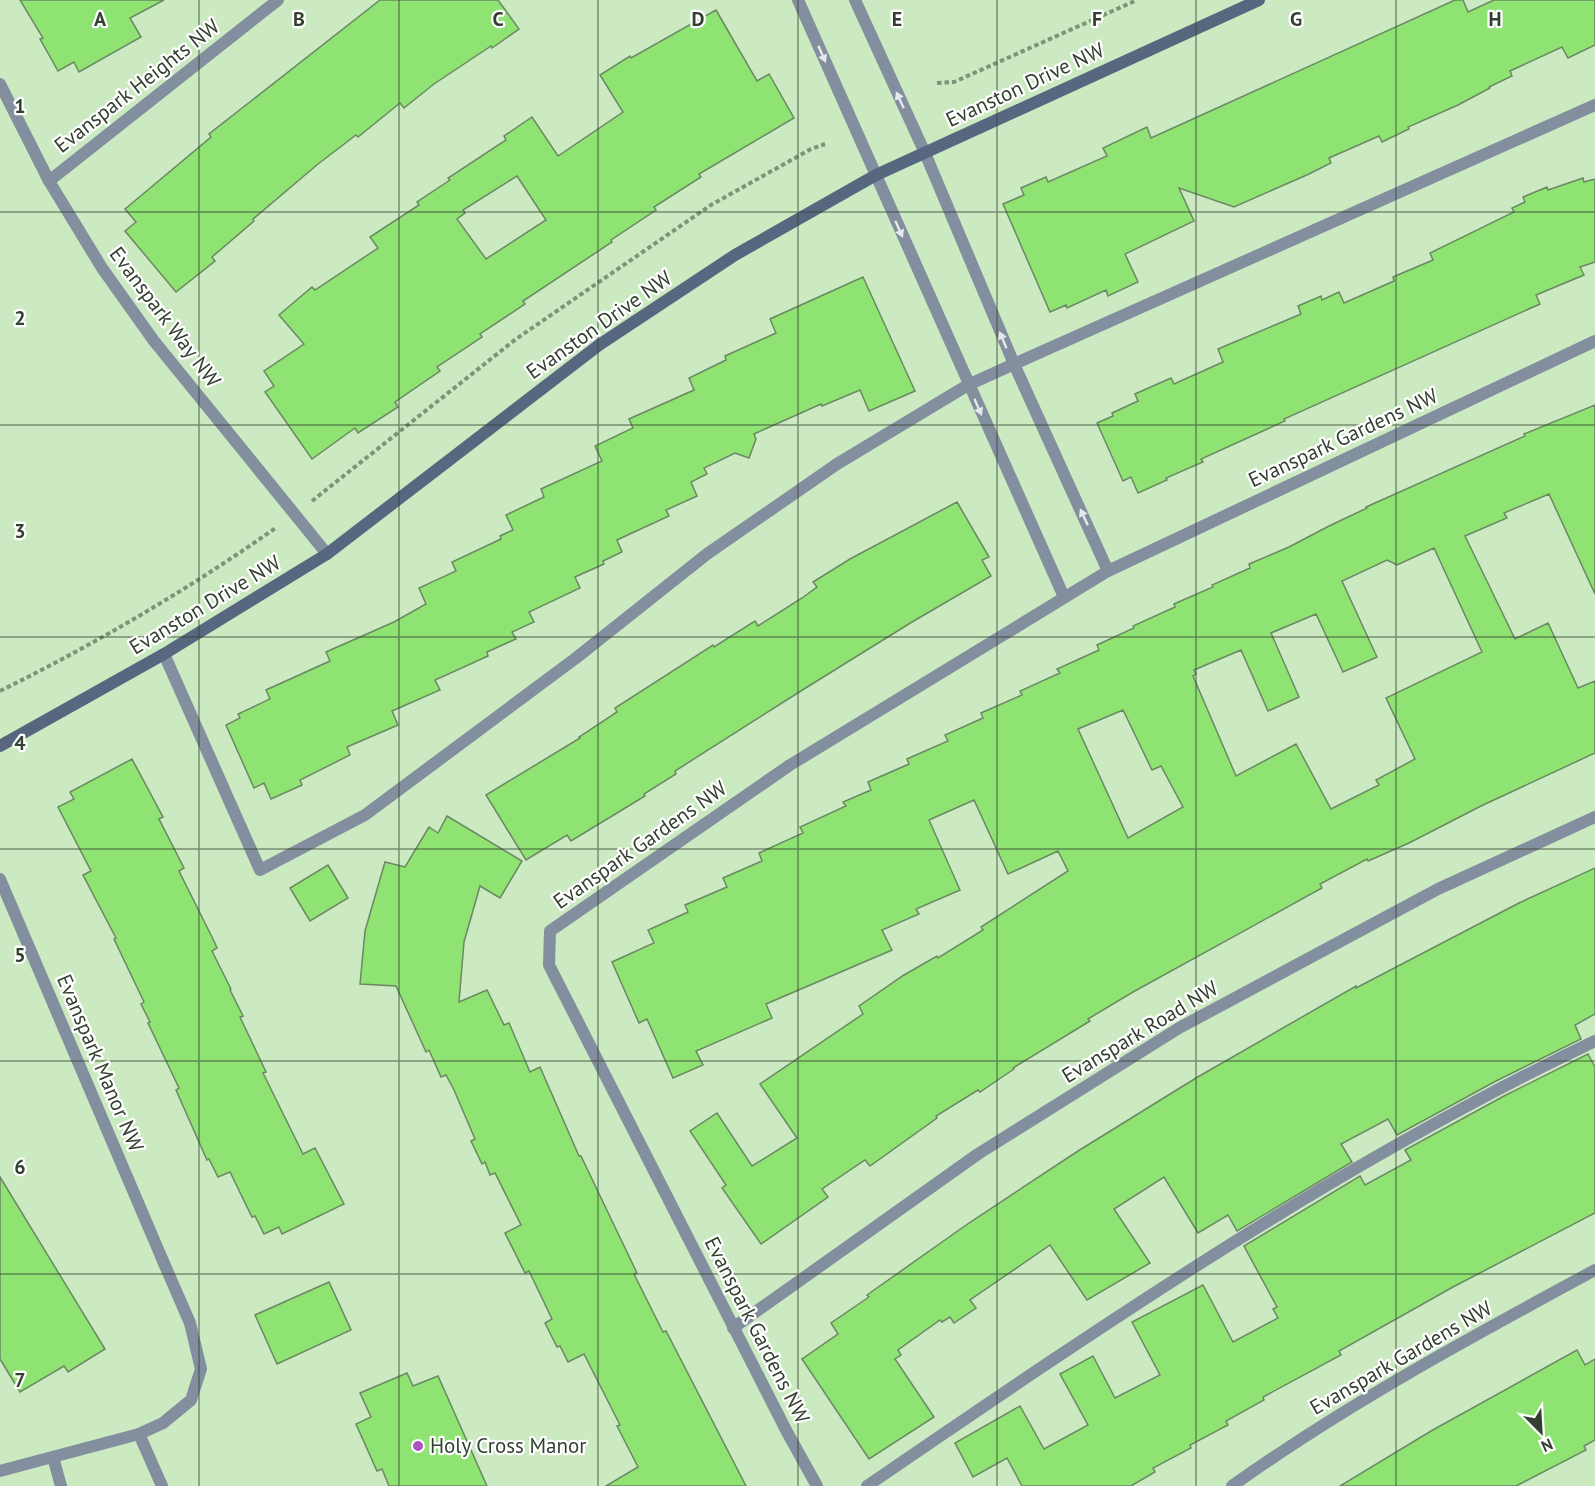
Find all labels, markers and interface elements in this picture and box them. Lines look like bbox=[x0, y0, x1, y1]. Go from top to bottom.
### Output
text: A bbox=[94, 6, 107, 32]
text: B bbox=[293, 6, 305, 32]
text: C bbox=[492, 6, 504, 32]
text: D bbox=[692, 6, 705, 32]
text: E bbox=[892, 6, 902, 32]
text: F bbox=[1092, 6, 1102, 32]
text: G bbox=[1290, 6, 1302, 32]
text: H bbox=[1488, 6, 1502, 32]
street label: Evanspark Heights NW bbox=[49, 12, 225, 159]
street label: Evanston Drive NW bbox=[941, 36, 1109, 133]
one-way arrow bbox=[817, 45, 826, 62]
one-way arrow bbox=[895, 91, 904, 108]
text: 1 bbox=[14, 93, 26, 119]
one-way arrow bbox=[895, 220, 905, 238]
street label: Evanspark Way NW bbox=[104, 241, 227, 393]
street label: Evanston Drive NW bbox=[521, 264, 677, 385]
text: 2 bbox=[14, 305, 26, 331]
one-way arrow bbox=[998, 330, 1008, 348]
street label: Evanspark Gardens NW bbox=[1244, 382, 1442, 493]
one-way arrow bbox=[974, 399, 983, 416]
one-way arrow bbox=[1079, 509, 1088, 526]
text: 3 bbox=[14, 518, 26, 544]
street label: Evanston Drive NW bbox=[124, 549, 286, 660]
text: 4 bbox=[14, 730, 26, 756]
street label: Evanspark Gardens NW bbox=[548, 774, 732, 915]
text: 5 bbox=[14, 942, 26, 968]
street label: Evanspark Manor NW bbox=[51, 970, 150, 1156]
street label: Evanspark Road NW bbox=[1057, 974, 1223, 1089]
text: 6 bbox=[14, 1154, 26, 1180]
street label: Evanspark Gardens NW bbox=[699, 1232, 816, 1428]
street label: Evanspark Gardens NW bbox=[1305, 1294, 1497, 1421]
text: 7 bbox=[14, 1367, 26, 1393]
north arrow bbox=[1511, 1402, 1571, 1462]
place label: Holy Cross Manor bbox=[430, 1432, 586, 1459]
text: N bbox=[1538, 1434, 1556, 1457]
marker: Holy Cross Manor bbox=[411, 1439, 425, 1453]

